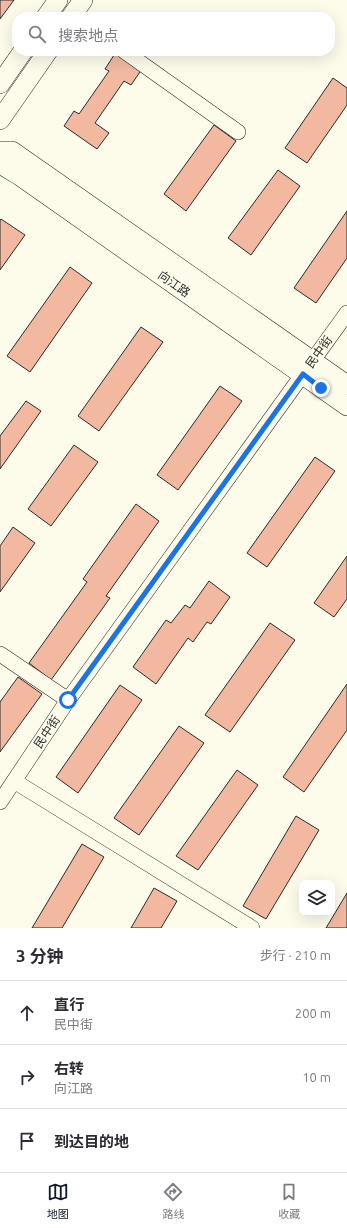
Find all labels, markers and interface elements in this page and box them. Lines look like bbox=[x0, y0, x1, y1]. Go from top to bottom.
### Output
search box bbox=[12, 12, 335, 56]
icon: search bbox=[26, 23, 48, 45]
text: 搜索地点 bbox=[58, 27, 118, 44]
street label: 向江路 bbox=[156, 268, 193, 299]
street label: 民中街 bbox=[303, 333, 334, 370]
route end bbox=[312, 379, 330, 397]
route start bbox=[59, 691, 77, 709]
street label: 民中街 bbox=[31, 713, 62, 750]
map controls bbox=[299, 880, 335, 916]
button: layers bbox=[299, 880, 335, 916]
text: 3 分钟 bbox=[16, 946, 64, 965]
text: 步行 · 210 m bbox=[260, 948, 331, 962]
text: 直行 bbox=[54, 996, 84, 1013]
icon: ahead bbox=[16, 1002, 38, 1024]
text: 200 m bbox=[295, 1006, 331, 1020]
text: 民中街 bbox=[54, 1017, 93, 1031]
text: 右转 bbox=[54, 1060, 84, 1077]
icon: right bbox=[16, 1066, 38, 1088]
text: 10 m bbox=[302, 1070, 331, 1084]
text: 向江路 bbox=[54, 1081, 93, 1095]
icon: arrive bbox=[16, 1130, 38, 1152]
text: 到达目的地 bbox=[54, 1133, 129, 1150]
tab: 地图 bbox=[47, 1181, 69, 1221]
tab: 路线 bbox=[162, 1181, 184, 1221]
tab: 收藏 bbox=[278, 1181, 300, 1221]

